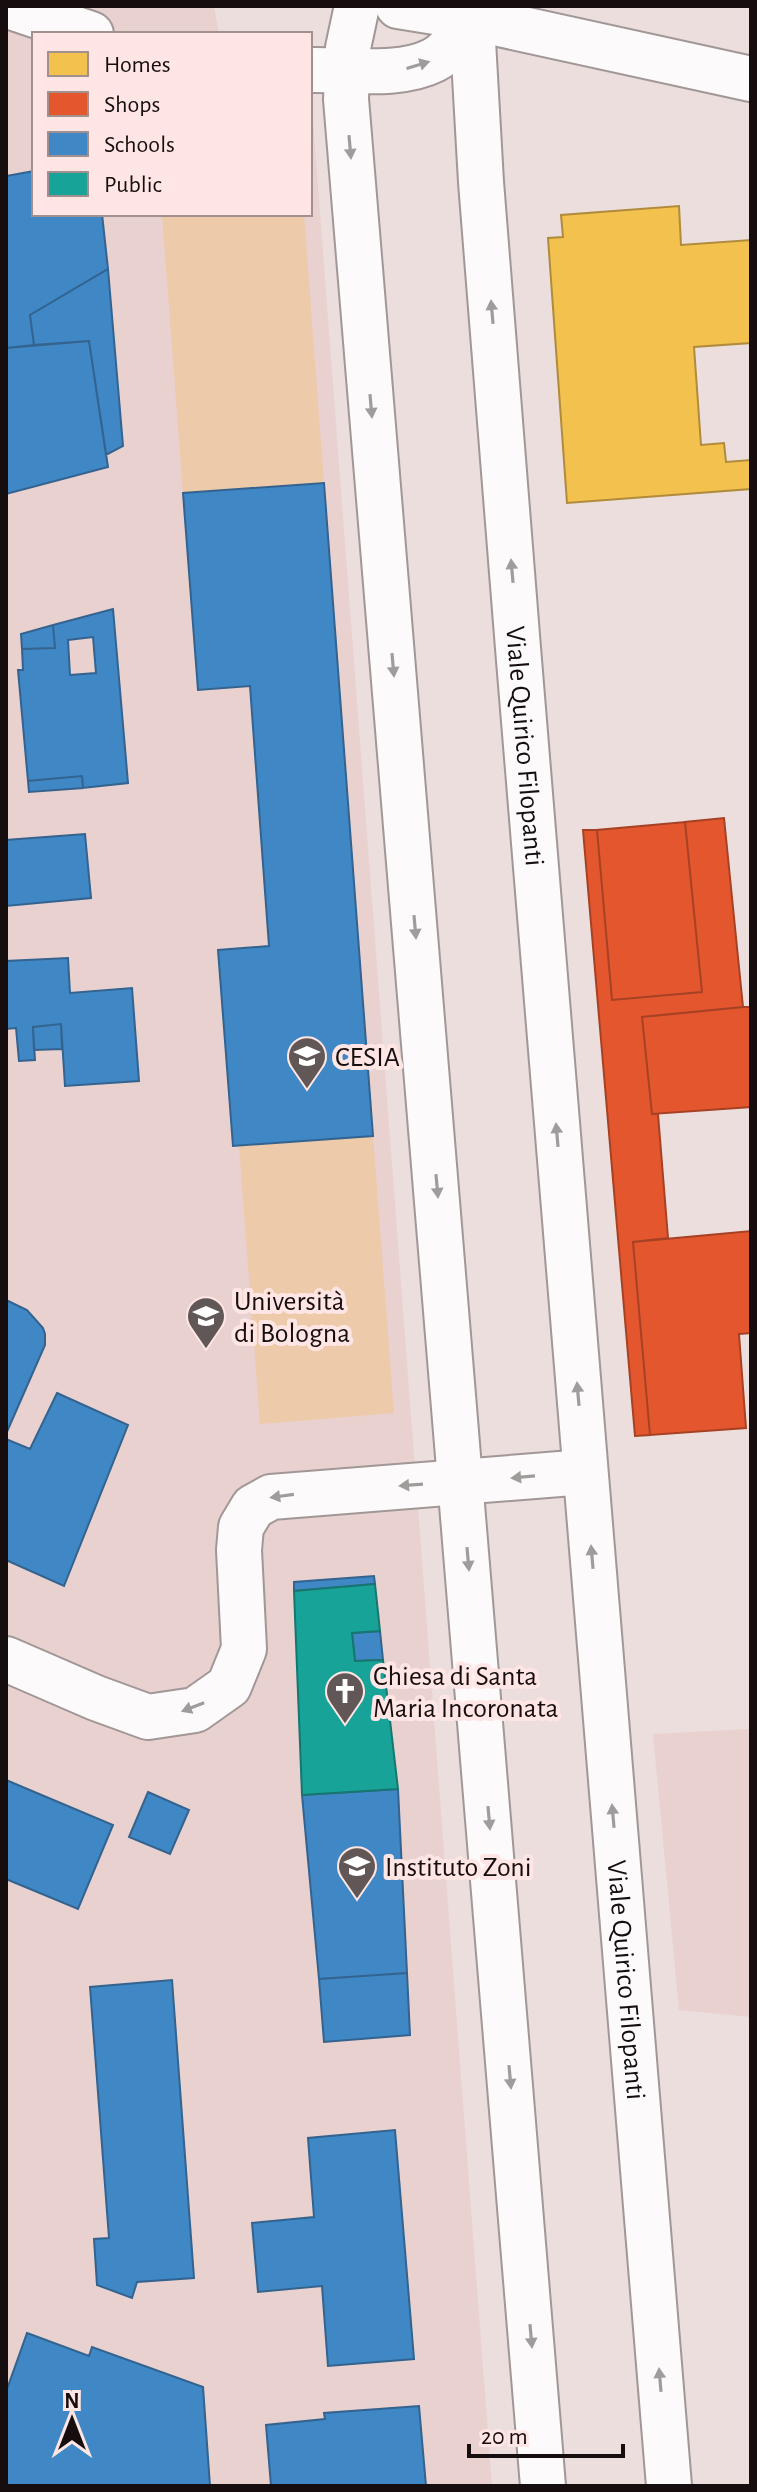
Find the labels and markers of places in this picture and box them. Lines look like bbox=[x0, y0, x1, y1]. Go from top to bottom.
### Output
school or university icon: CESIA bbox=[286, 1035, 328, 1090]
place label: CESIA bbox=[335, 1044, 400, 1072]
place label: Università di Bologna bbox=[234, 1288, 350, 1348]
school or university icon: Università di Bologna bbox=[185, 1295, 227, 1350]
place label: Chiesa di Santa Maria Incoronata bbox=[373, 1663, 559, 1723]
church icon: Chiesa di Santa Maria Incoronata bbox=[324, 1670, 366, 1725]
school or university icon: Instituto Zoni bbox=[336, 1845, 378, 1900]
place label: Instituto Zoni bbox=[385, 1854, 532, 1882]

